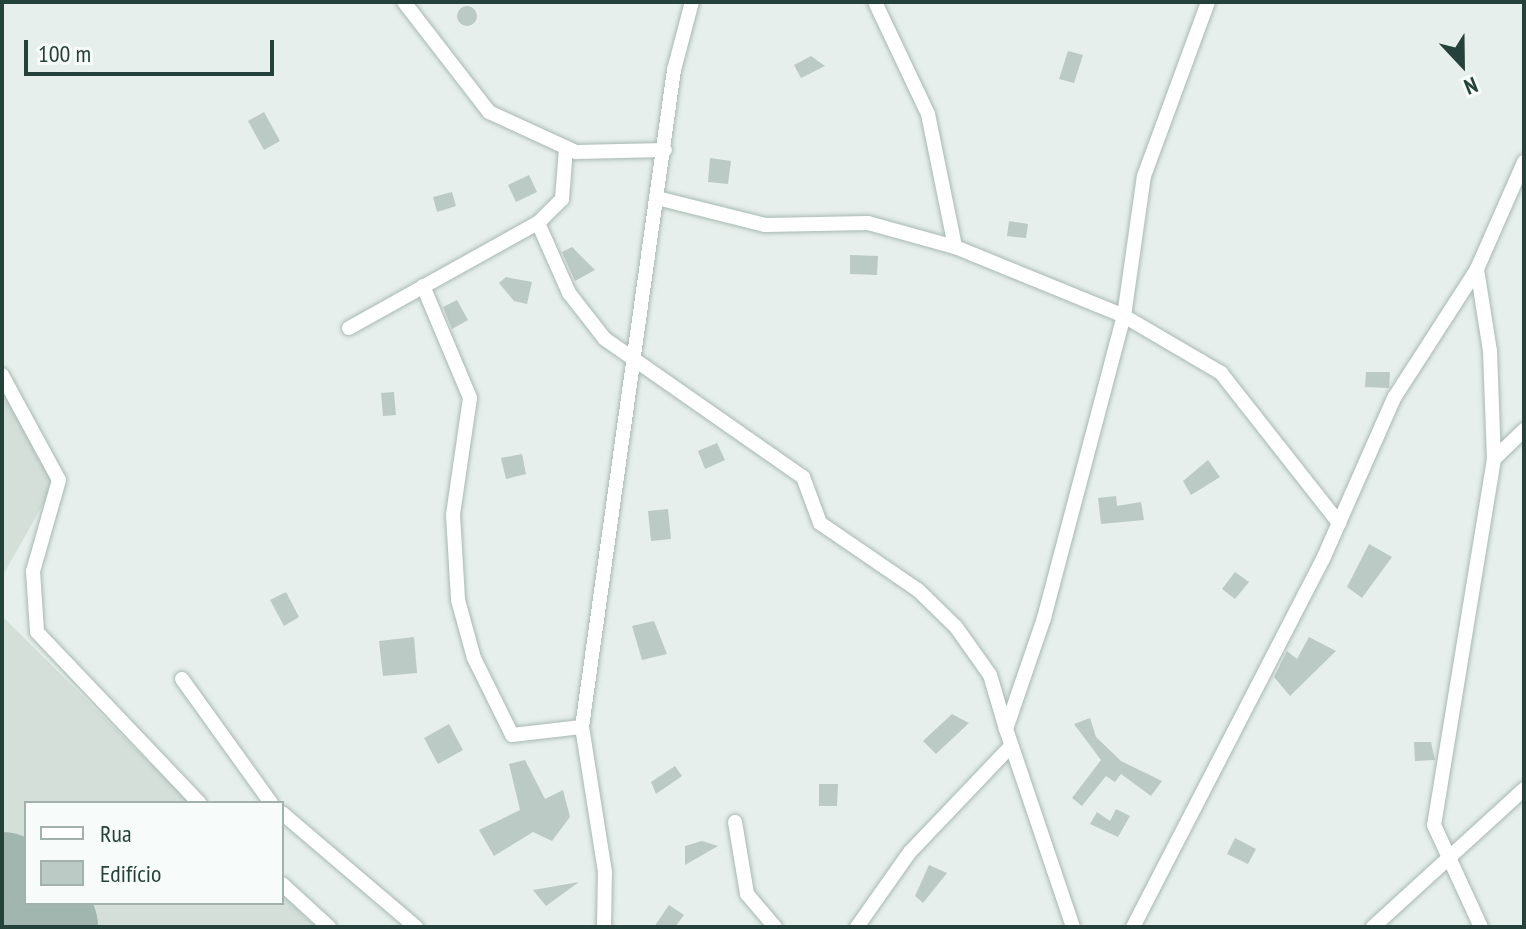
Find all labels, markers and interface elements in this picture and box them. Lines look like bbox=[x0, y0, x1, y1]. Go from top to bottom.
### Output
scale bar bbox=[28, 24, 278, 74]
north arrow bbox=[1422, 24, 1502, 104]
text: 100 m bbox=[38, 38, 91, 69]
text: N bbox=[1460, 71, 1482, 101]
legend bbox=[24, 801, 284, 905]
text: Rua bbox=[100, 818, 132, 849]
text: Edifício bbox=[100, 858, 161, 889]

